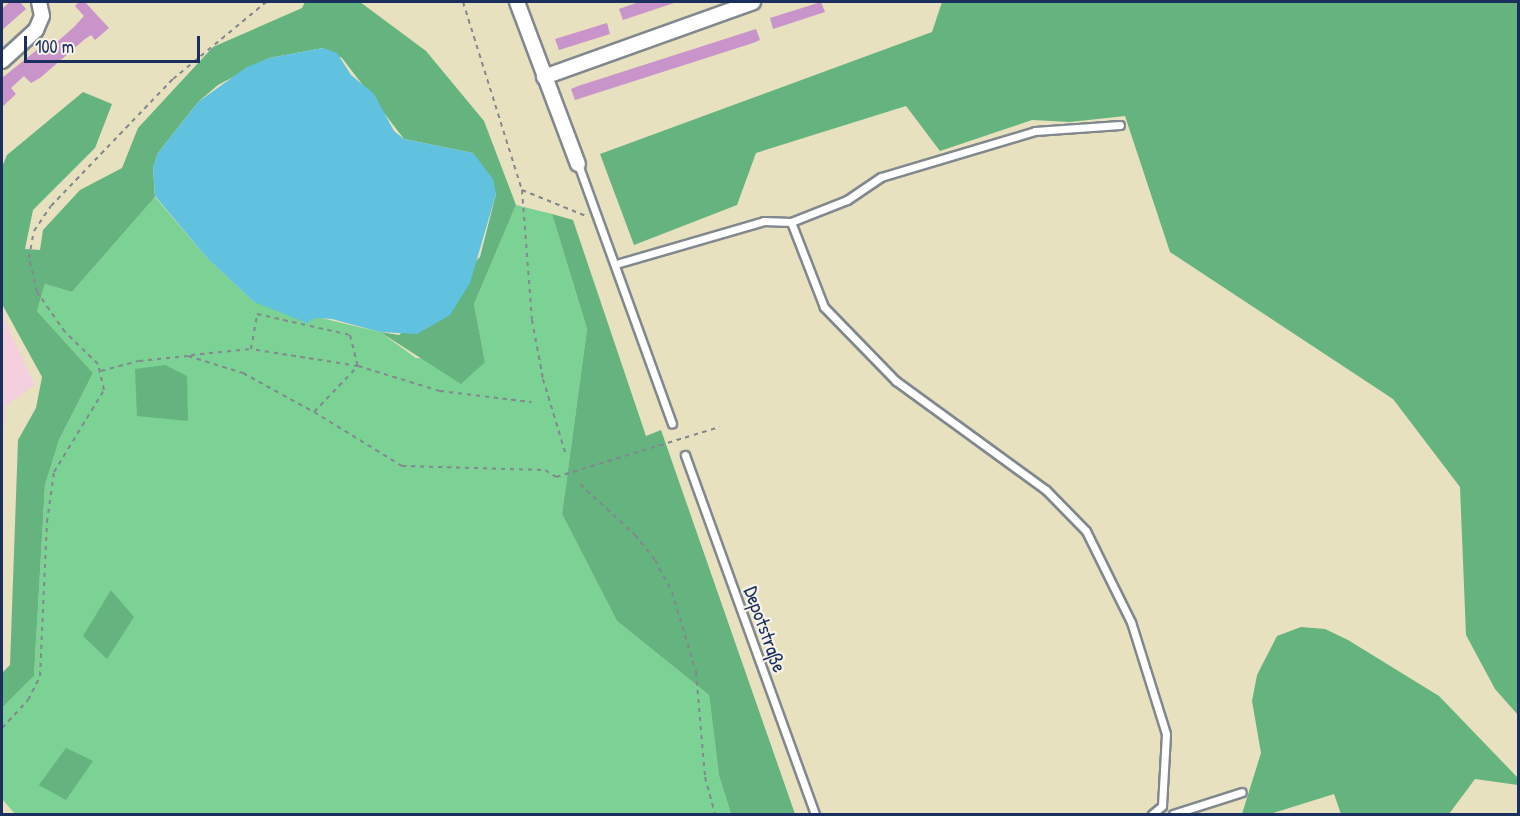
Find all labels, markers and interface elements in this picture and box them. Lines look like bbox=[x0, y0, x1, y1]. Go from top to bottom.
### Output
scale bar bbox=[27, 24, 202, 62]
text: 100 m bbox=[35, 34, 74, 59]
street label: Depotstraße bbox=[739, 583, 793, 675]

